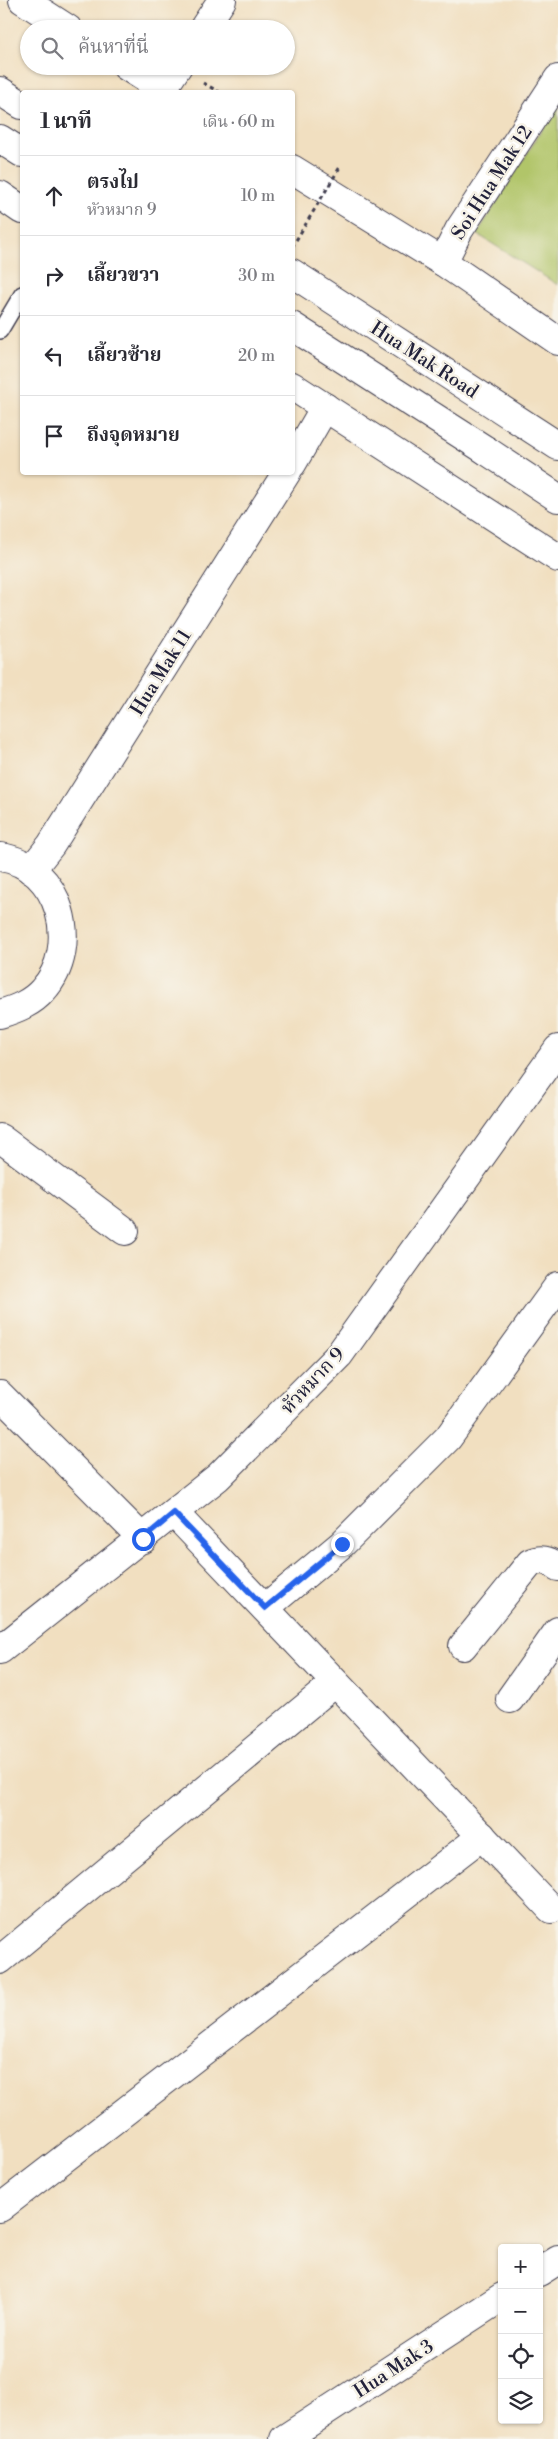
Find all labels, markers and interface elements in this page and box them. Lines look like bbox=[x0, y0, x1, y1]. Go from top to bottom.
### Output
search box bbox=[20, 20, 295, 75]
icon: search bbox=[38, 34, 66, 62]
text: ค้นหาที่นี่ bbox=[78, 35, 149, 59]
text: 1 นาที bbox=[40, 109, 92, 135]
text: เดิน · 60 m bbox=[202, 112, 275, 132]
street label: Soi Hua Mak 12 bbox=[446, 121, 538, 244]
text: ตรงไป bbox=[87, 170, 139, 194]
icon: ahead bbox=[40, 182, 68, 210]
text: 10 m bbox=[241, 186, 275, 206]
text: หัวหมาก 9 bbox=[87, 200, 156, 220]
icon: right bbox=[40, 262, 68, 290]
text: เลี้ยวขวา bbox=[87, 263, 159, 287]
text: 30 m bbox=[238, 266, 275, 286]
street label: Hua Mak Road bbox=[366, 316, 483, 404]
icon: left bbox=[40, 342, 68, 370]
text: เลี้ยวซ้าย bbox=[87, 343, 161, 367]
text: 20 m bbox=[238, 346, 275, 366]
icon: arrive bbox=[40, 422, 68, 450]
text: ถึงจุดหมาย bbox=[87, 423, 180, 447]
street label: Hua Mak 11 bbox=[125, 625, 197, 720]
street label: หัวหมาก 9 bbox=[276, 1342, 350, 1419]
route start bbox=[132, 1528, 155, 1551]
route end bbox=[331, 1533, 354, 1556]
map controls bbox=[498, 2244, 543, 2424]
button: + bbox=[498, 2244, 543, 2289]
button: − bbox=[498, 2289, 543, 2334]
street label: Hua Mak 3 bbox=[349, 2334, 438, 2403]
button: locate bbox=[498, 2334, 543, 2379]
button: layers bbox=[498, 2379, 543, 2424]

